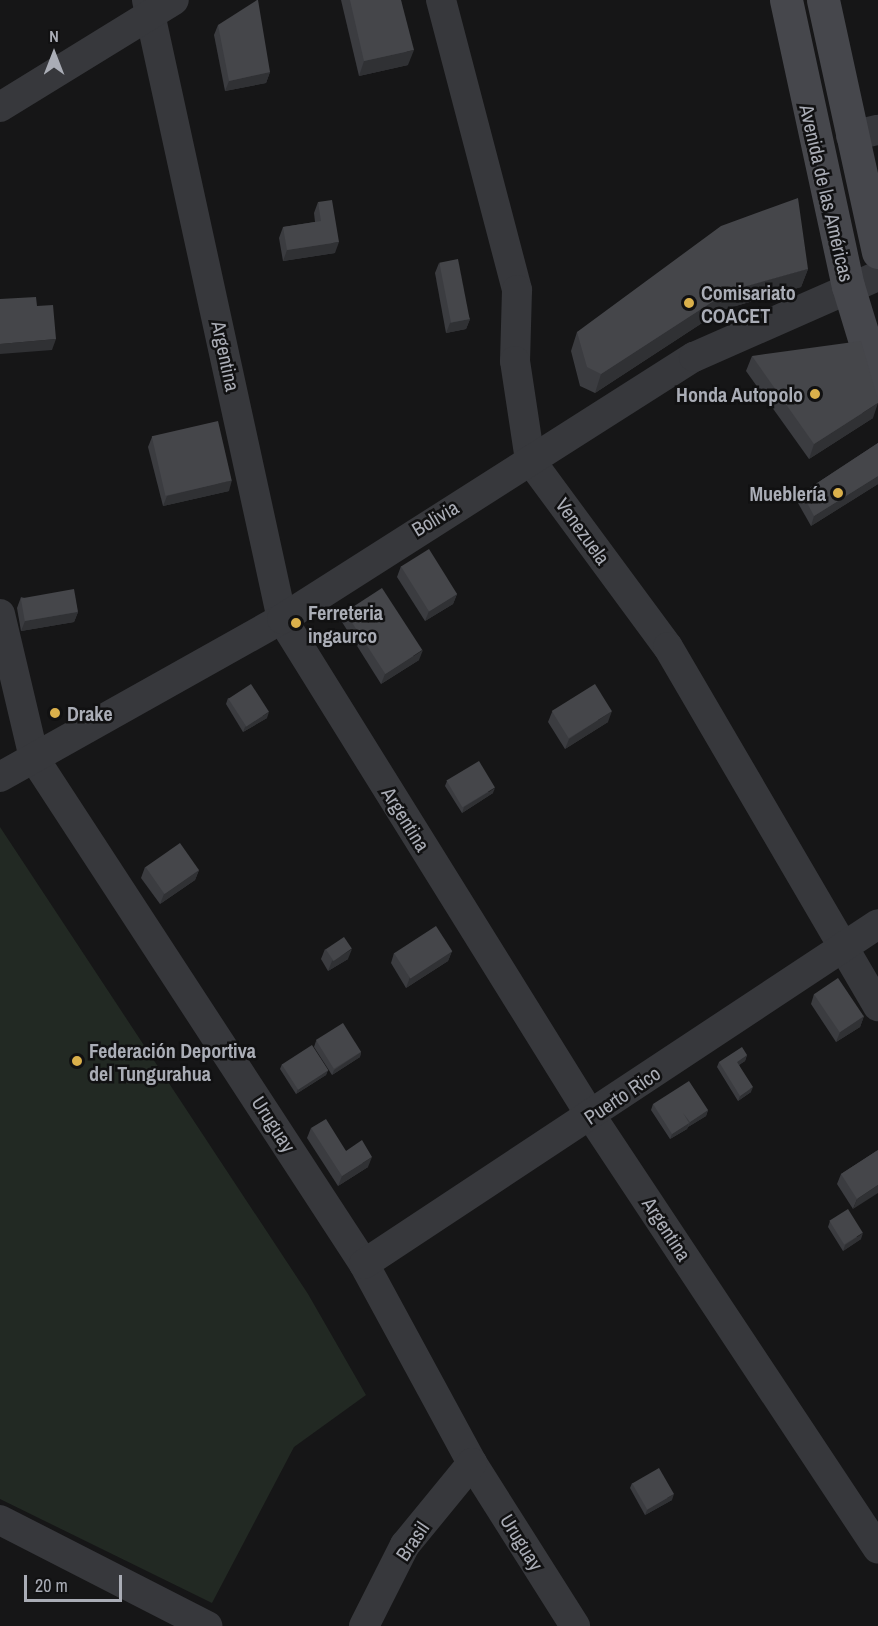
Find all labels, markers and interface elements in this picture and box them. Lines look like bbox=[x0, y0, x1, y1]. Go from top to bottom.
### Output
north arrow bbox=[24, 24, 84, 84]
text: N bbox=[49, 25, 59, 47]
street label: Avenida de las Américas bbox=[795, 102, 859, 284]
place label: Comisariato COACET bbox=[701, 280, 796, 327]
marker: Comisariato COACET bbox=[682, 296, 696, 310]
street label: Argentina bbox=[207, 319, 245, 393]
place label: Honda Autopolo bbox=[675, 382, 803, 406]
marker: Honda Autopolo bbox=[808, 387, 822, 401]
place label: Mueblería bbox=[749, 481, 826, 505]
marker: Mueblería bbox=[831, 486, 845, 500]
street label: Venezuela bbox=[551, 493, 615, 569]
street label: Bolivia bbox=[407, 495, 463, 541]
place label: Ferreteria ingaurco bbox=[308, 600, 383, 647]
marker: Ferreteria ingaurco bbox=[289, 616, 303, 630]
place label: Drake bbox=[67, 701, 113, 725]
marker: Drake bbox=[48, 706, 62, 720]
street label: Argentina bbox=[377, 782, 435, 856]
place label: Federación Deportiva del Tungurahua bbox=[89, 1038, 256, 1085]
marker: Federación Deportiva del Tungurahua bbox=[70, 1054, 84, 1068]
street label: Puerto Rico bbox=[579, 1061, 665, 1129]
street label: Uruguay bbox=[247, 1091, 301, 1157]
street label: Argentina bbox=[638, 1193, 696, 1265]
street label: Uruguay bbox=[495, 1509, 549, 1575]
street label: Brasil bbox=[390, 1517, 434, 1565]
scale bar bbox=[27, 1563, 124, 1601]
text: 20 m bbox=[35, 1573, 68, 1598]

